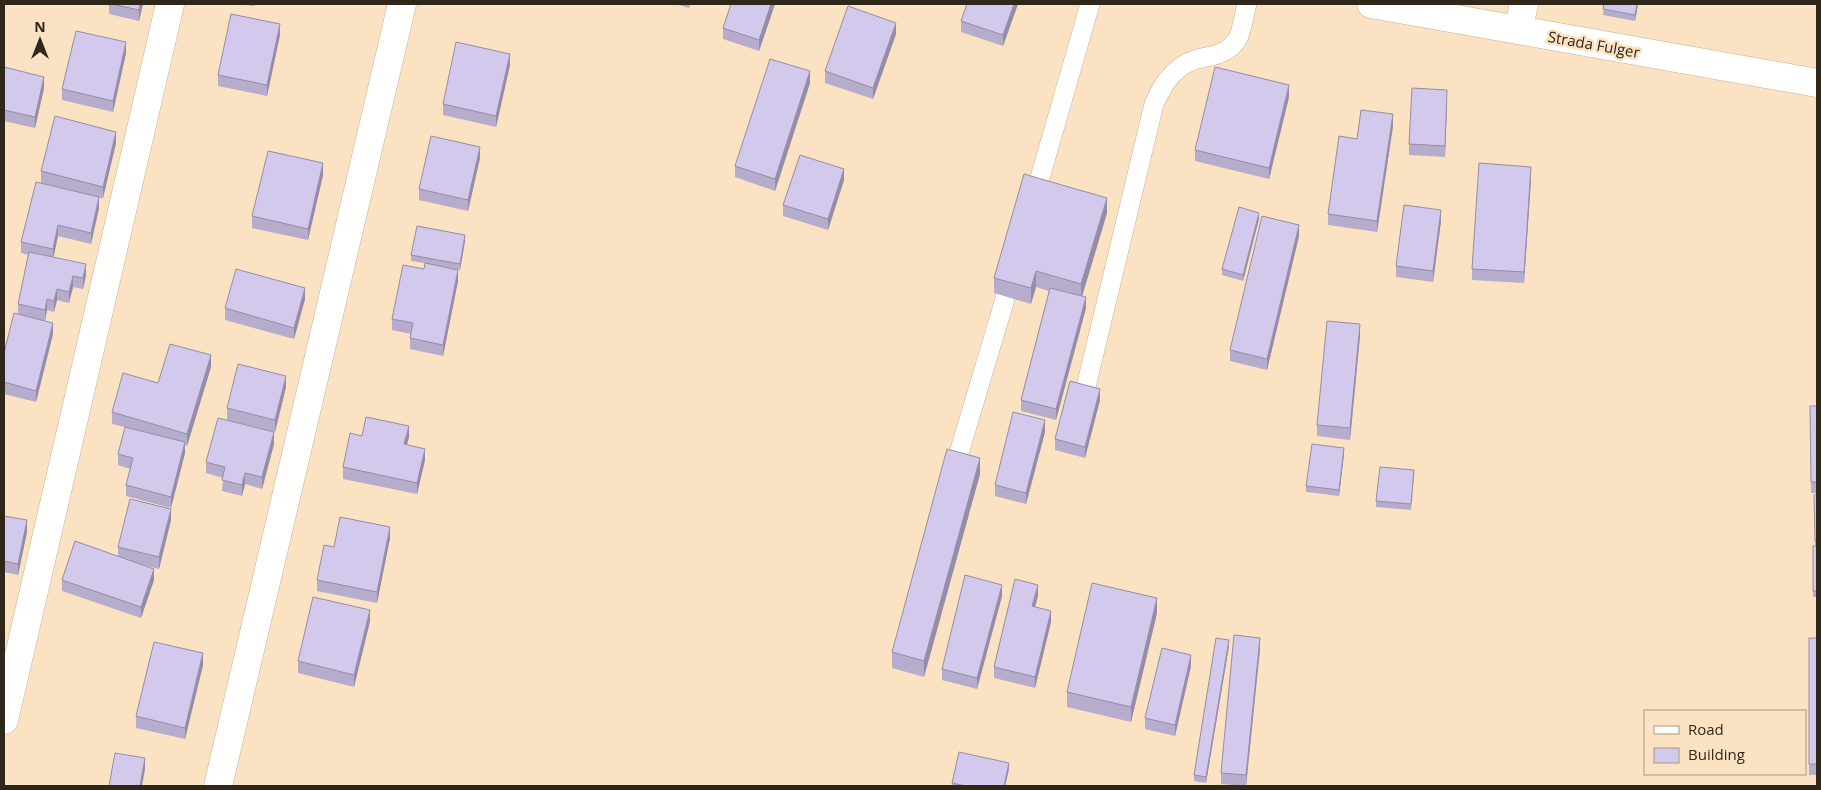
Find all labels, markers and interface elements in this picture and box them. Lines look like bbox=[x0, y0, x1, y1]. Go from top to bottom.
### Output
north arrow bbox=[15, 15, 65, 65]
text: N bbox=[34, 17, 46, 36]
street label: Strada Fulger bbox=[1547, 26, 1641, 62]
legend bbox=[1644, 710, 1806, 775]
text: Road bbox=[1688, 719, 1724, 739]
text: Building bbox=[1688, 744, 1745, 764]

